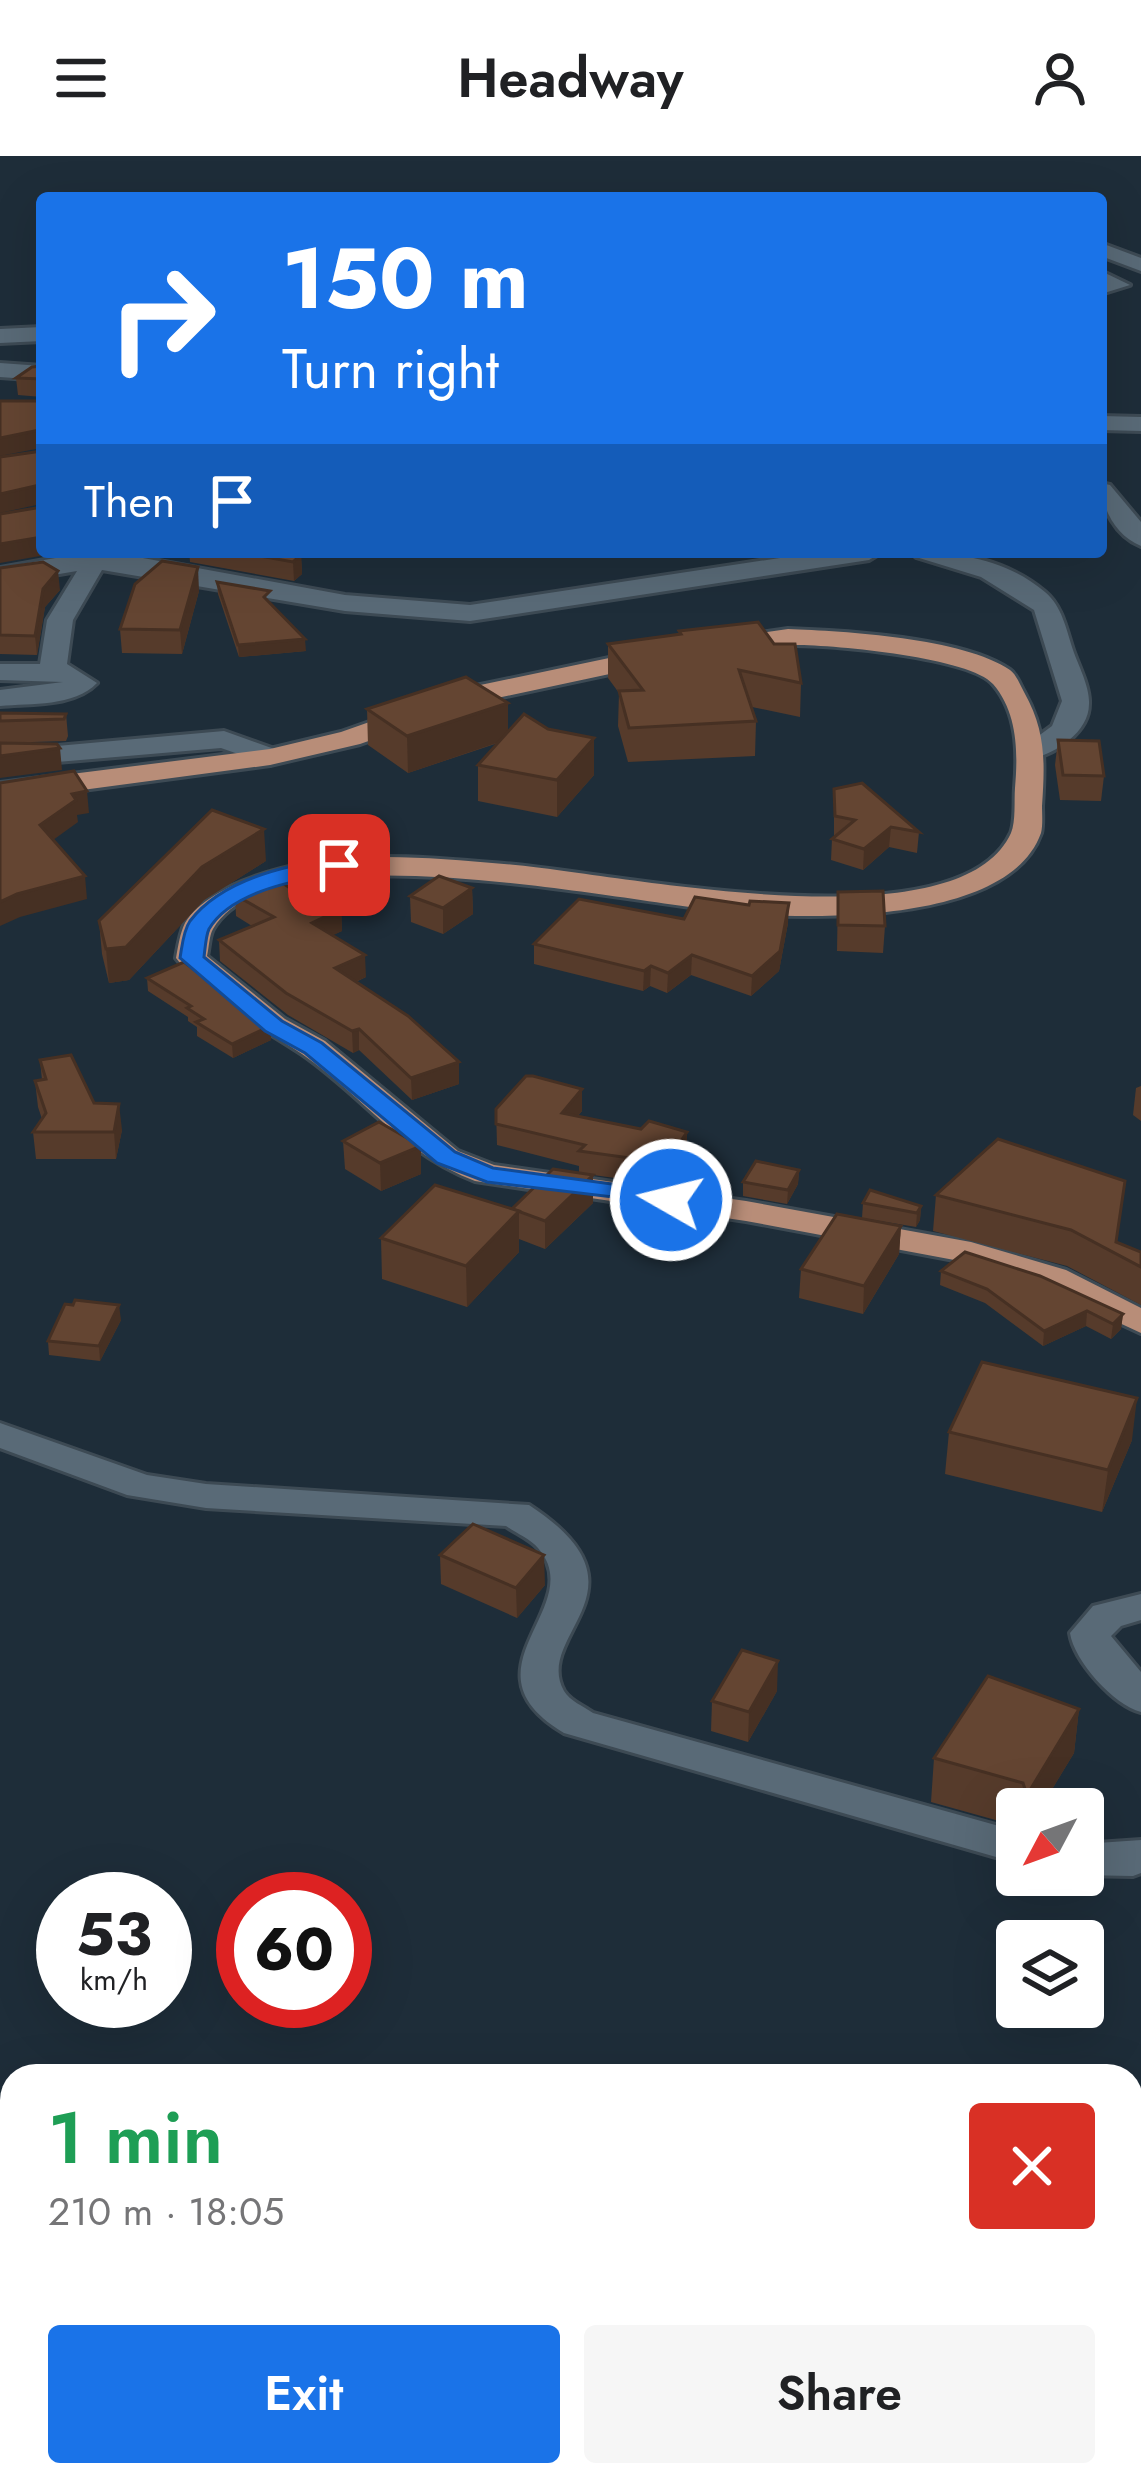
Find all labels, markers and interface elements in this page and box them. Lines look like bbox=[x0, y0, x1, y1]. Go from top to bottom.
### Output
text: Headway bbox=[457, 39, 684, 117]
icon: menu bbox=[48, 45, 114, 111]
icon: person bbox=[1027, 45, 1093, 111]
text: 150 m bbox=[282, 218, 529, 340]
icon: right bbox=[84, 240, 240, 396]
text: Turn right bbox=[282, 330, 499, 408]
icon: arrive bbox=[199, 468, 265, 534]
text: Then bbox=[84, 469, 175, 534]
pin bbox=[288, 814, 390, 916]
icon: arrive bbox=[306, 832, 372, 898]
position arrow bbox=[608, 1137, 734, 1263]
north arrow bbox=[996, 1788, 1104, 1896]
map controls bbox=[996, 1788, 1104, 2028]
speed limit sign: 60 bbox=[216, 1872, 372, 2028]
text: 53 bbox=[76, 1891, 152, 1978]
button: layers bbox=[996, 1920, 1104, 2028]
text: km/h bbox=[80, 1958, 148, 2001]
text: 1 min bbox=[48, 2086, 223, 2190]
button: close bbox=[969, 2103, 1095, 2229]
text: 210 m · 18:05 bbox=[48, 2183, 284, 2240]
button: Exit bbox=[48, 2325, 560, 2463]
button: Share bbox=[584, 2325, 1095, 2463]

